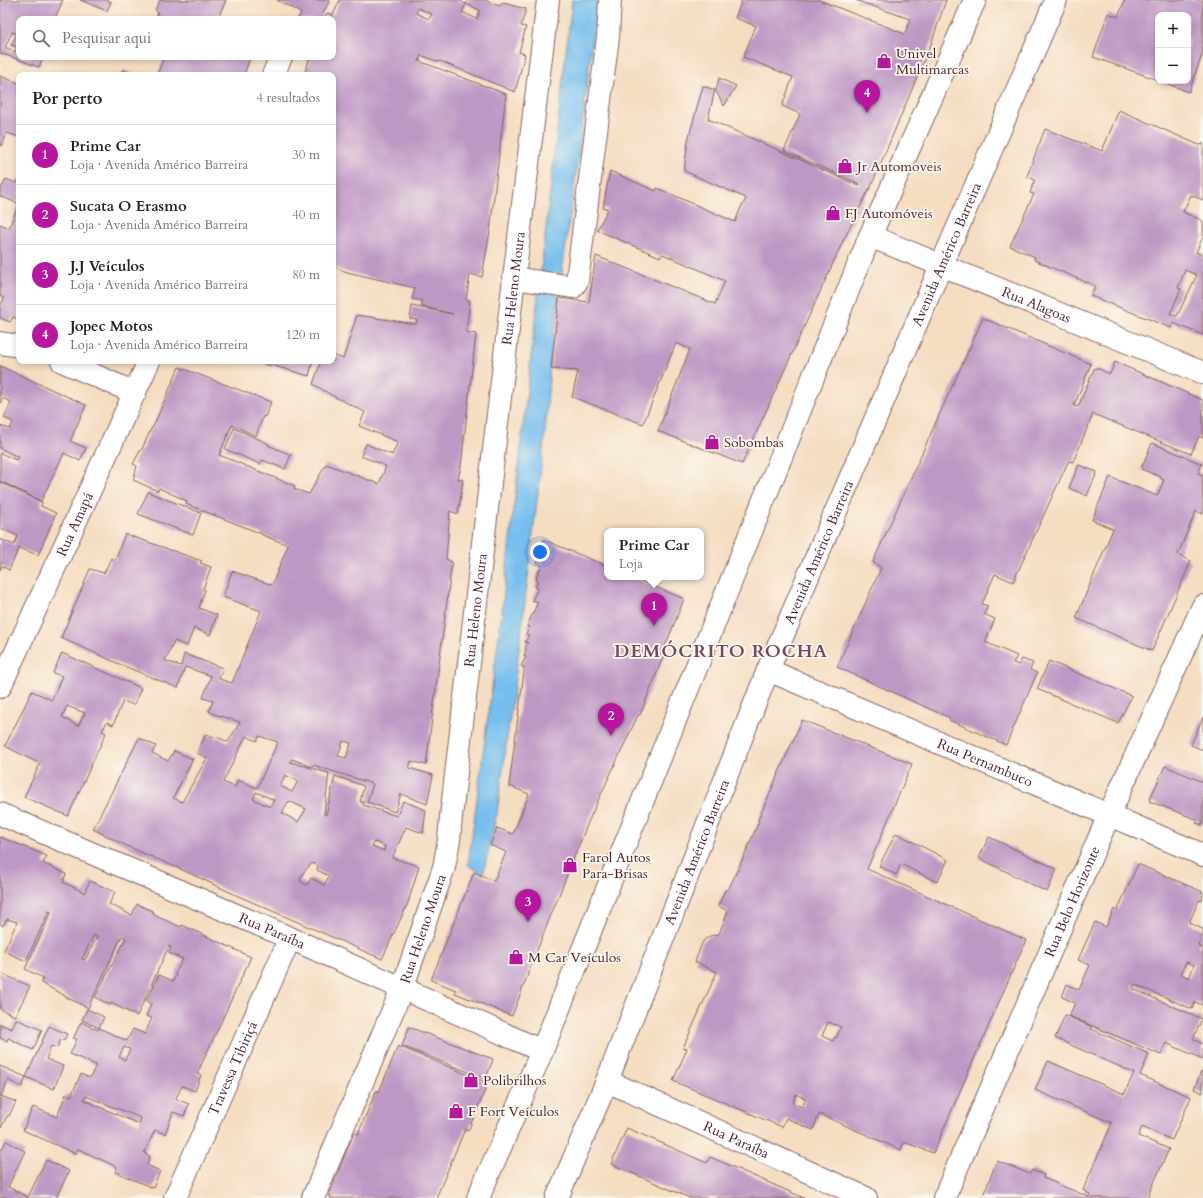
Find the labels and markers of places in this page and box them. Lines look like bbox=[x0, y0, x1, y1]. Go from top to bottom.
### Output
place label: Univel Multimarcas bbox=[896, 44, 969, 79]
shop icon: Univel Multimarcas bbox=[875, 52, 893, 70]
pin: 4 bbox=[854, 80, 880, 113]
shop icon: Jr Automoveis bbox=[836, 157, 854, 175]
place label: Jr Automoveis bbox=[855, 157, 942, 176]
shop icon: FJ Automóveis bbox=[824, 204, 842, 222]
place label: FJ Automóveis bbox=[845, 204, 933, 223]
shop icon: Sobombas bbox=[703, 433, 721, 451]
place label: Sobombas bbox=[724, 433, 784, 452]
pin: 1 bbox=[641, 593, 667, 626]
pin: 2 bbox=[598, 703, 624, 736]
place label: Farol Autos Para-Brisas bbox=[582, 848, 651, 883]
shop icon: Farol Autos Para-Brisas bbox=[561, 856, 579, 874]
pin: 3 bbox=[515, 889, 541, 922]
shop icon: M Car Veículos bbox=[507, 948, 525, 966]
place label: M Car Veículos bbox=[528, 948, 621, 967]
shop icon: Polibrilhos bbox=[462, 1071, 480, 1089]
place label: Polibrilhos bbox=[483, 1071, 547, 1090]
shop icon: F Fort Veículos bbox=[447, 1102, 465, 1120]
place label: F Fort Veículos bbox=[468, 1102, 559, 1121]

